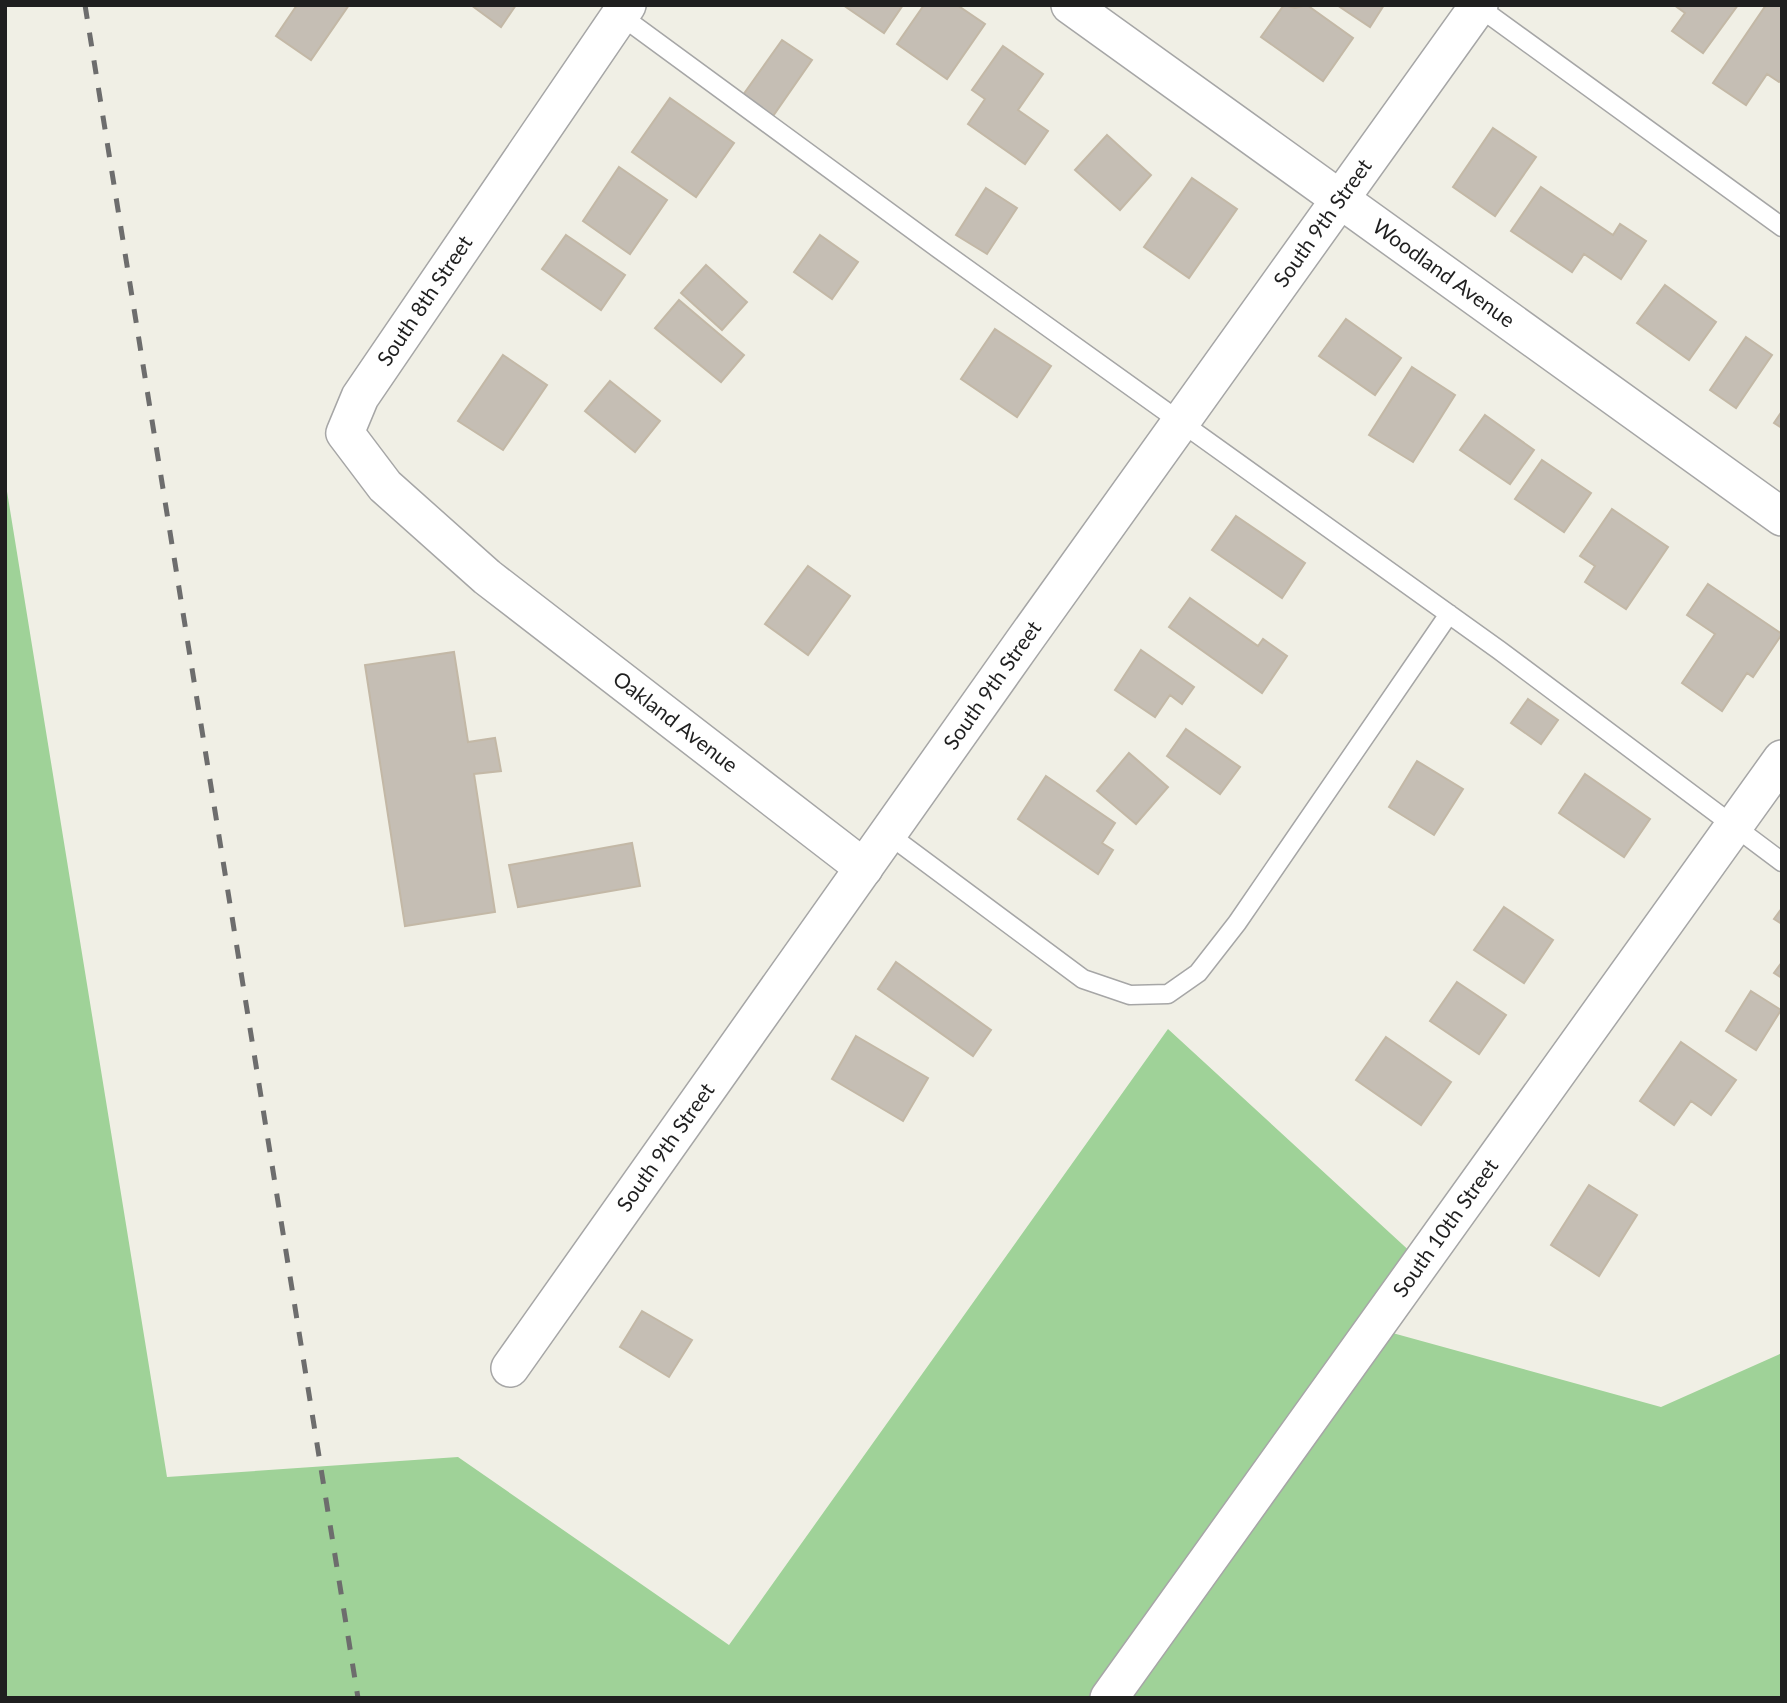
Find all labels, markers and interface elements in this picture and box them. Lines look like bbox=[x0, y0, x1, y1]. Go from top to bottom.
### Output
street label: South 9th Street bbox=[1267, 153, 1376, 291]
street label: Woodland Avenue bbox=[1368, 213, 1520, 332]
street label: South 8th Street bbox=[371, 230, 477, 370]
street label: South 9th Street bbox=[937, 615, 1046, 754]
street label: Oakland Avenue bbox=[609, 665, 743, 777]
street label: South 9th Street bbox=[611, 1077, 719, 1216]
street label: South 10th Street bbox=[1387, 1153, 1503, 1301]

